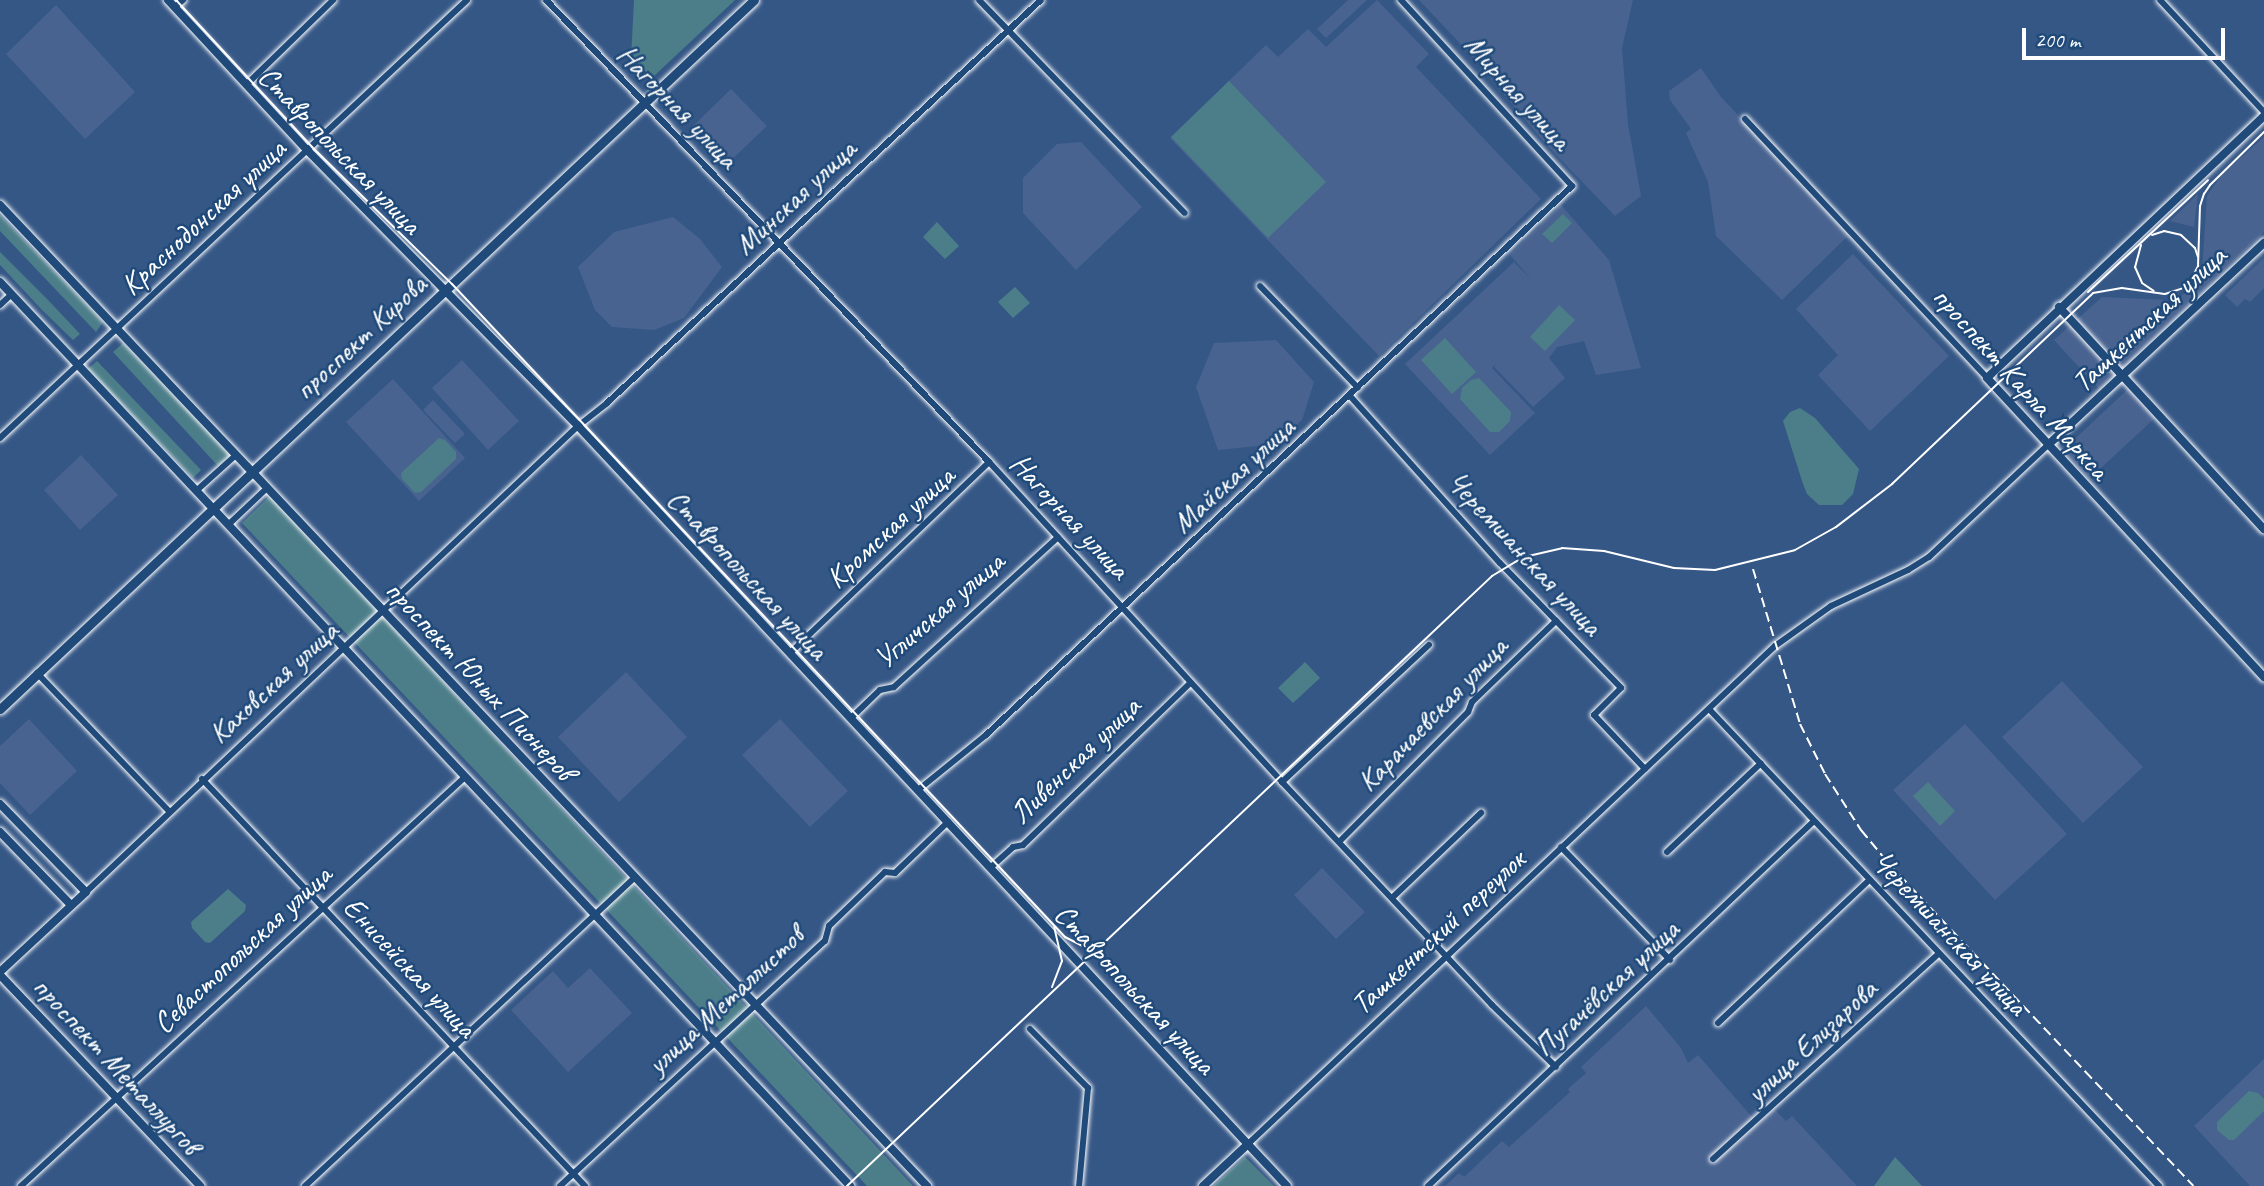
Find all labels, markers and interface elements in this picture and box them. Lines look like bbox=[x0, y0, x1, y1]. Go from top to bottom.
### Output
scale bar bbox=[2026, 14, 2229, 58]
street label: Мирная улица bbox=[1457, 27, 1579, 157]
text: 200 m bbox=[2035, 27, 2080, 53]
street label: Нагорная улица bbox=[609, 36, 747, 176]
street label: Ставропольская улица bbox=[250, 58, 430, 242]
street label: Краснодонская улица bbox=[112, 130, 294, 304]
street label: Минская улица bbox=[727, 132, 863, 262]
street label: Ташкентская улица bbox=[2064, 238, 2234, 400]
street label: проспект Кирова bbox=[286, 266, 434, 408]
street label: проспект Карла Маркса bbox=[1925, 279, 2117, 487]
street label: Майская улица bbox=[1164, 409, 1302, 541]
street label: Нагорная улица bbox=[1002, 445, 1138, 587]
street label: Кромская улица bbox=[818, 458, 962, 596]
street label: Черемшанская улица bbox=[1439, 463, 1611, 643]
street label: Ставропольская улица bbox=[659, 480, 837, 668]
street label: Угличская улица bbox=[867, 544, 1011, 676]
street label: проспект Юных Пионеров bbox=[378, 572, 582, 788]
street label: Каховская улица bbox=[200, 612, 346, 752]
street label: Карачаевская улица bbox=[1349, 629, 1515, 799]
street label: Ливенская улица bbox=[1001, 688, 1149, 832]
street label: Ташкентский переулок bbox=[1343, 842, 1533, 1022]
street label: Черемшанская улица bbox=[1864, 843, 2036, 1023]
street label: Севастопольская улица bbox=[145, 857, 339, 1041]
street label: Енисейская улица bbox=[335, 888, 485, 1046]
street label: Ставропольская улица bbox=[1046, 895, 1224, 1083]
street label: Пугачёвская улица bbox=[1525, 911, 1687, 1065]
street label: улица Металлистов bbox=[639, 918, 811, 1082]
street label: проспект Металлургов bbox=[26, 970, 208, 1160]
street label: улица Елизарова bbox=[1737, 970, 1885, 1112]

